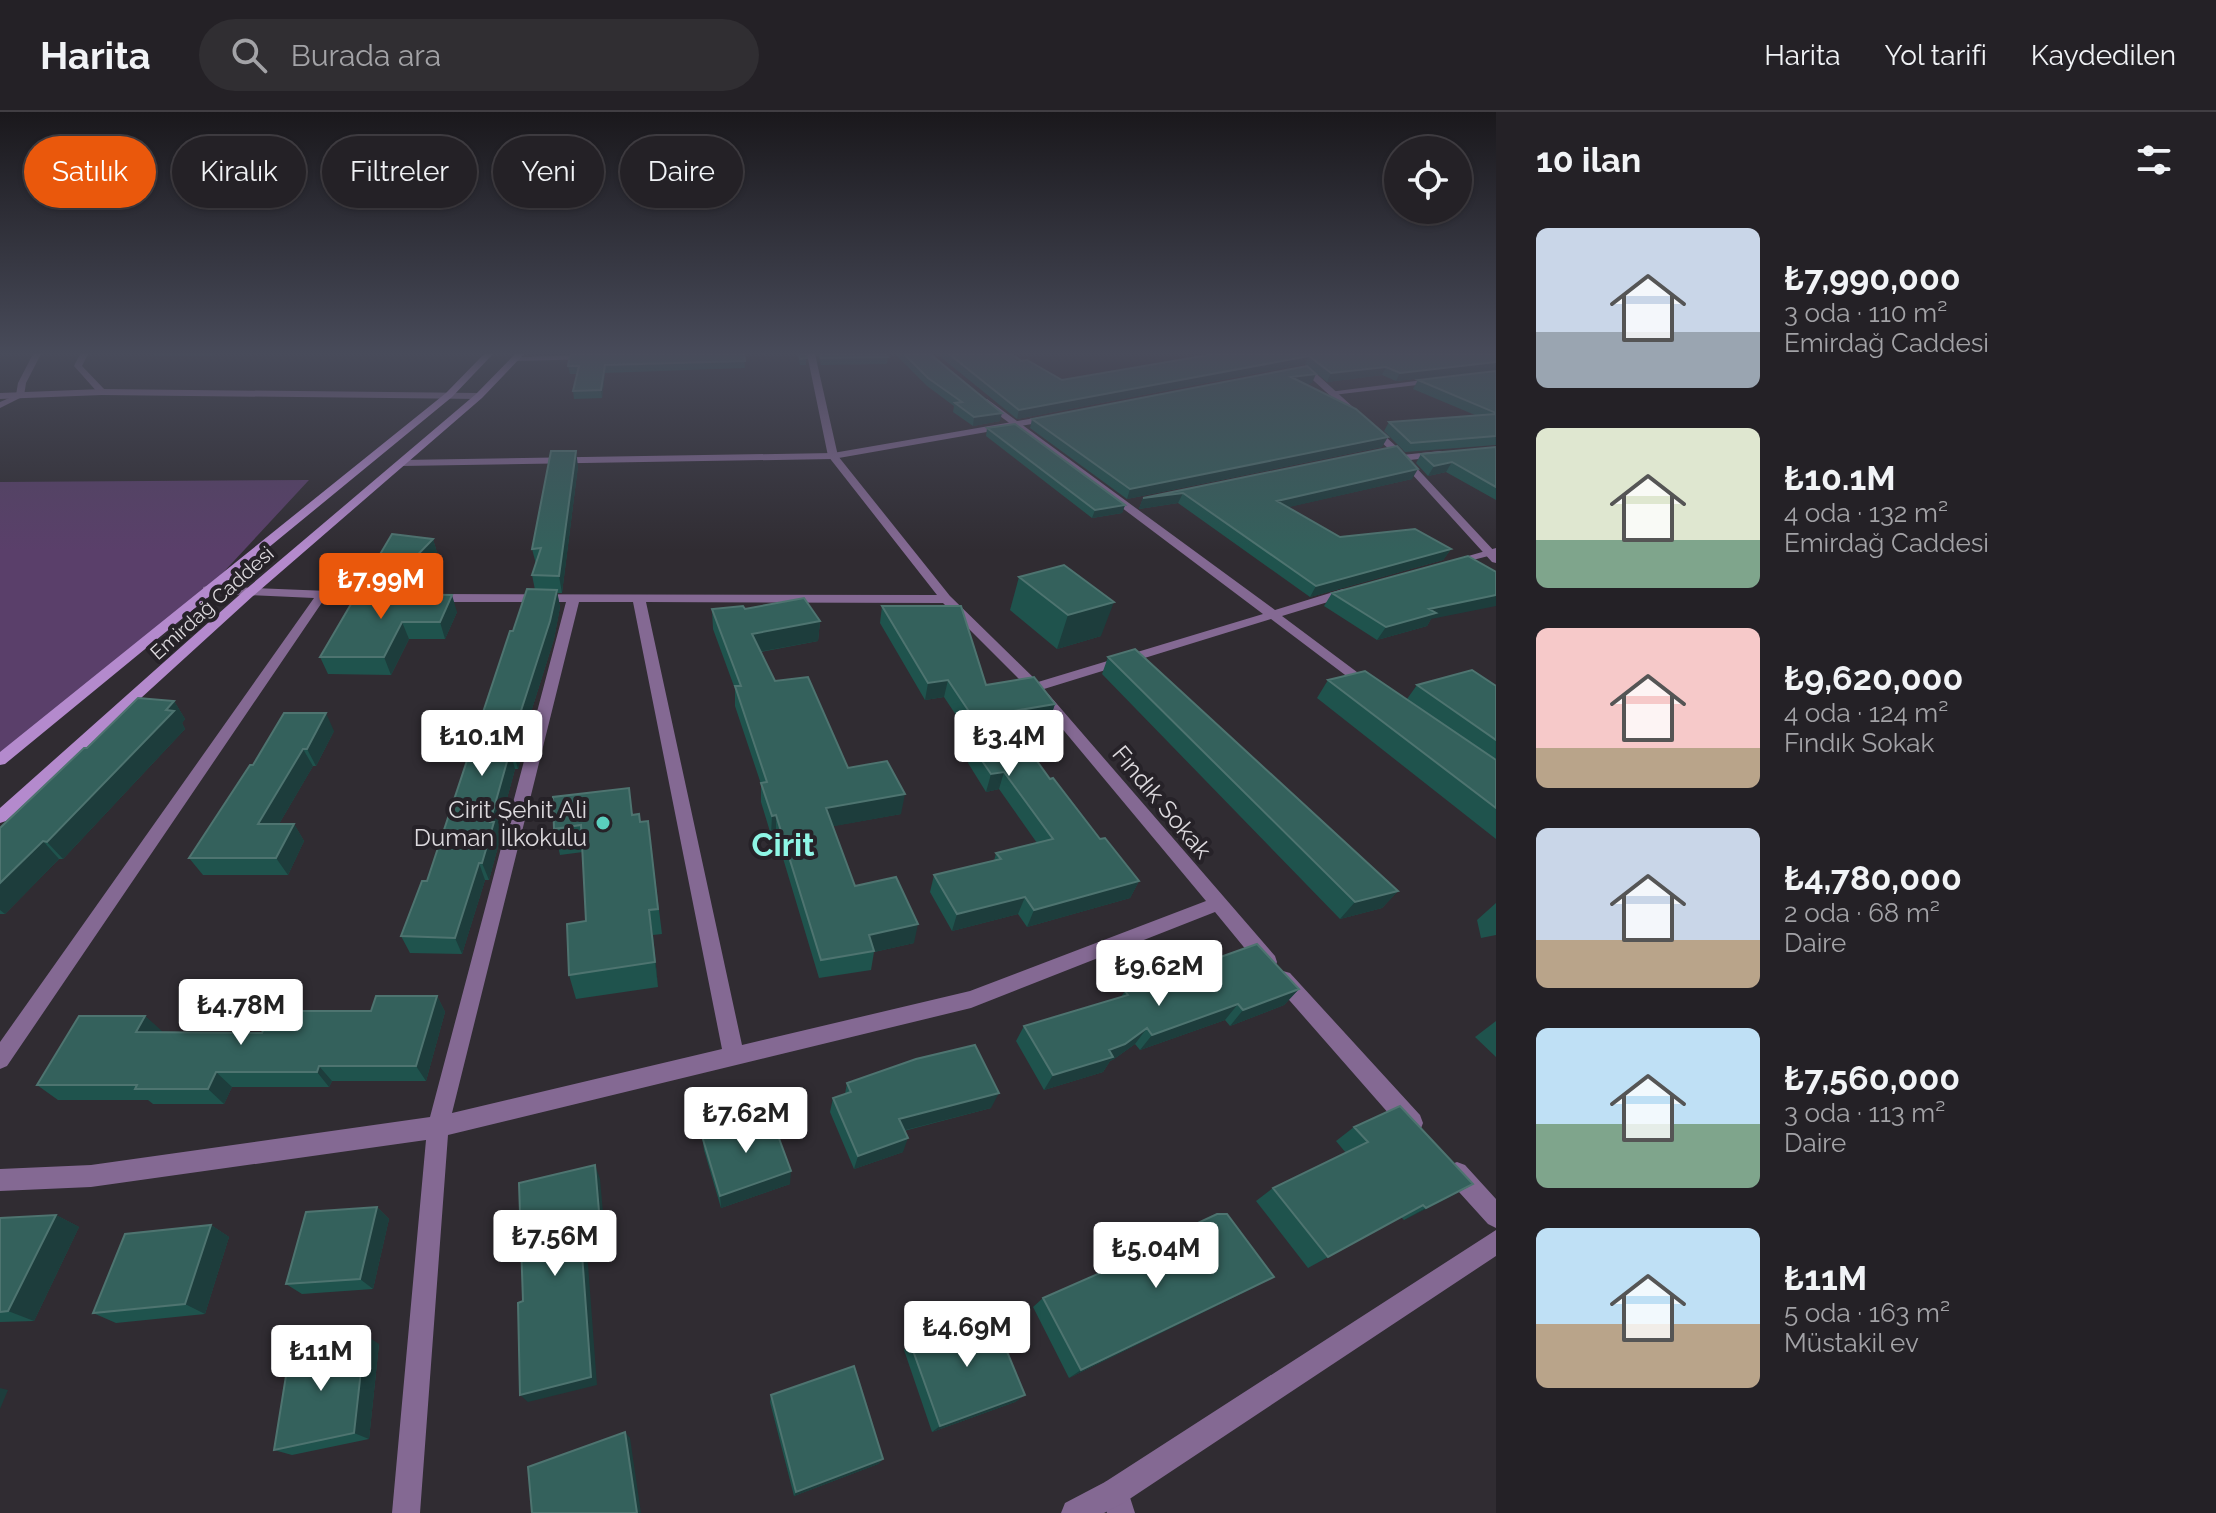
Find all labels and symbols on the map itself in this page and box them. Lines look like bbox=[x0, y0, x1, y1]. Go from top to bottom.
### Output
street label: Emirdağ Caddesi bbox=[145, 541, 279, 665]
pin: ₺7.99M bbox=[316, 553, 446, 621]
pin: ₺10.1M bbox=[417, 710, 547, 778]
pin: ₺3.4M bbox=[953, 710, 1065, 778]
street label: Fındık Sokak bbox=[1106, 740, 1218, 865]
place label: Cirit Şehit Ali Duman İlkokulu bbox=[414, 795, 587, 852]
marker: Cirit Şehit Ali Duman İlkokulu bbox=[594, 814, 612, 832]
district label: Cirit bbox=[752, 826, 814, 863]
pin: ₺9.62M bbox=[1094, 940, 1224, 1008]
pin: ₺4.78M bbox=[176, 979, 306, 1047]
pin: ₺7.62M bbox=[681, 1087, 811, 1155]
pin: ₺7.56M bbox=[490, 1210, 620, 1278]
pin: ₺5.04M bbox=[1091, 1222, 1221, 1290]
pin: ₺4.69M bbox=[902, 1301, 1032, 1369]
pin: ₺11M bbox=[274, 1325, 368, 1393]

